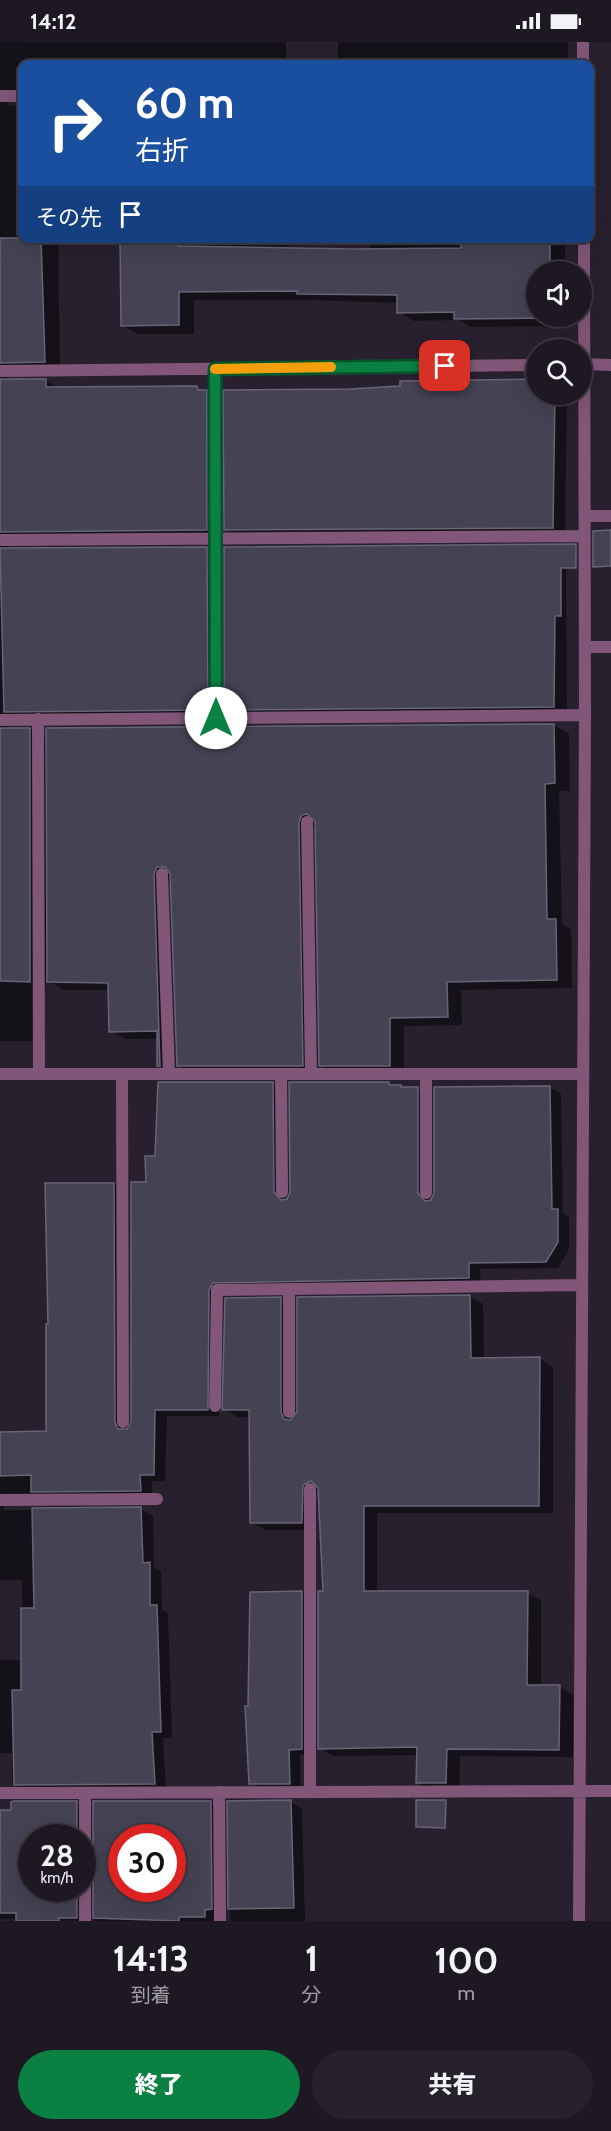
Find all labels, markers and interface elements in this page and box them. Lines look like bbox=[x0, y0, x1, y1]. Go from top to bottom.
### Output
text: 14:12 bbox=[30, 8, 76, 35]
text: 60 m bbox=[135, 77, 234, 129]
icon: right bbox=[36, 84, 114, 162]
text: 右折 bbox=[135, 134, 189, 167]
icon: arrive bbox=[114, 198, 147, 231]
text: その先 bbox=[36, 204, 102, 231]
map controls bbox=[526, 261, 592, 405]
button: sound bbox=[526, 261, 592, 327]
button: search bbox=[526, 339, 592, 405]
pin bbox=[419, 340, 470, 391]
icon: arrive bbox=[428, 349, 461, 382]
position arrow bbox=[184, 686, 248, 750]
speed limit sign: 30 bbox=[108, 1824, 186, 1902]
text: 28 bbox=[40, 1837, 74, 1874]
text: km/h bbox=[41, 1869, 73, 1887]
text: 14:13 bbox=[113, 1936, 189, 1980]
text: 1 bbox=[305, 1936, 318, 1980]
text: 100 bbox=[434, 1938, 498, 1982]
text: m bbox=[457, 1981, 475, 2005]
text: 到着 bbox=[131, 1983, 171, 2007]
text: 分 bbox=[302, 1983, 322, 2007]
button: 終了 bbox=[18, 2050, 300, 2119]
button: 共有 bbox=[312, 2050, 593, 2119]

